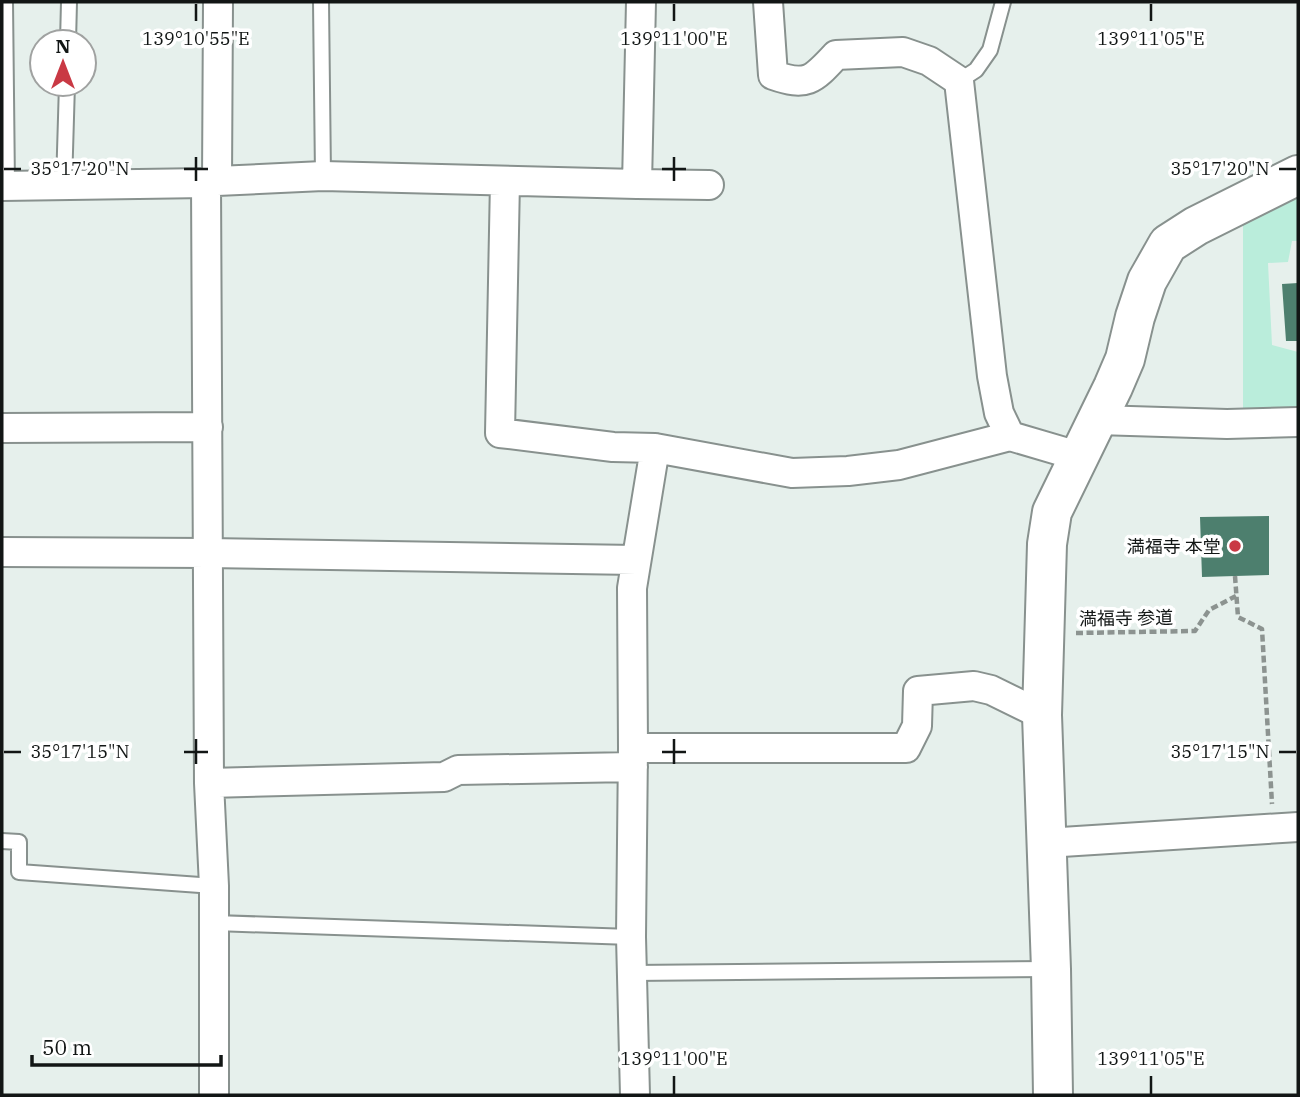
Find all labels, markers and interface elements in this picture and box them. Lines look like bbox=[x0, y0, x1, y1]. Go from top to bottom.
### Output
text: 139°10'55"E bbox=[142, 27, 250, 50]
text: 139°11'00"E bbox=[620, 27, 728, 50]
text: 139°11'05"E bbox=[1097, 27, 1205, 50]
north arrow bbox=[28, 28, 98, 98]
text: N bbox=[55, 34, 71, 58]
text: 35°17'20"N bbox=[31, 157, 130, 180]
text: 35°17'20"N bbox=[1171, 157, 1270, 180]
place label: 満福寺 本堂 bbox=[1127, 535, 1221, 558]
marker: 満福寺 本堂 bbox=[1227, 538, 1243, 554]
street label: 満福寺 参道 bbox=[1079, 606, 1173, 630]
text: 35°17'15"N bbox=[31, 740, 130, 763]
text: 35°17'15"N bbox=[1171, 740, 1270, 763]
scale bar bbox=[32, 1024, 220, 1068]
text: 50 m bbox=[42, 1033, 92, 1061]
text: 139°11'00"E bbox=[620, 1047, 728, 1070]
text: 139°11'05"E bbox=[1097, 1047, 1205, 1070]

